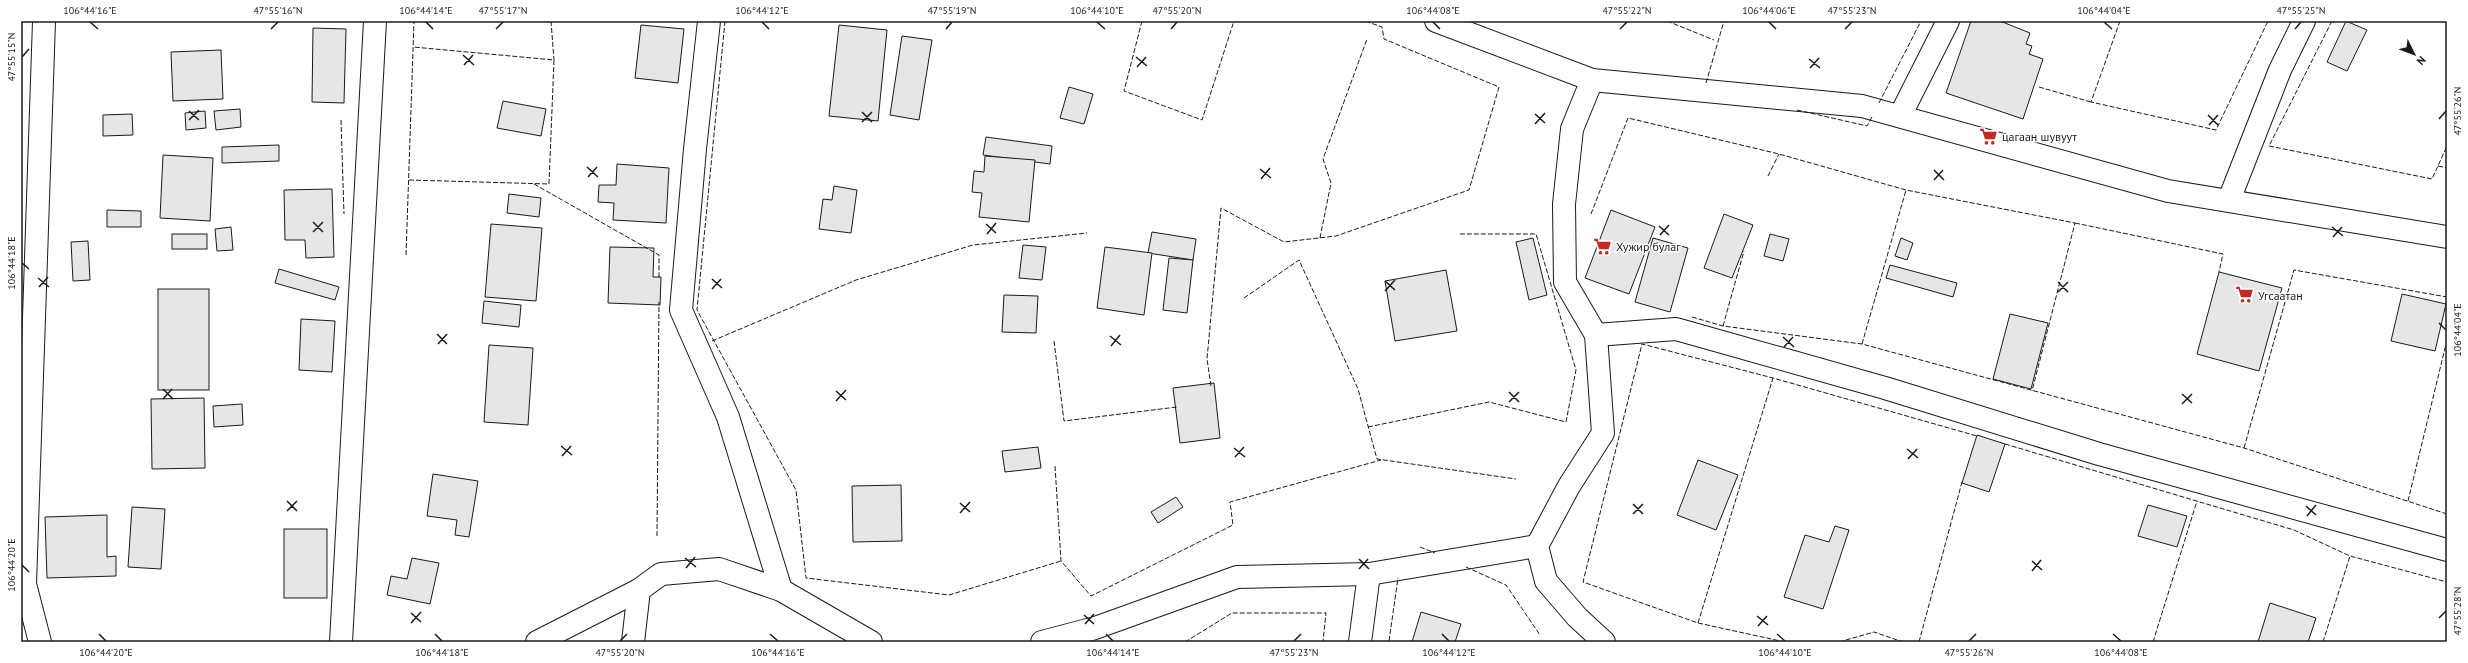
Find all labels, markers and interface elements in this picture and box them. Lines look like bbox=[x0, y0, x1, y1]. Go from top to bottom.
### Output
text: 106°44'16"E bbox=[63, 4, 117, 17]
text: 47°55'16"N bbox=[253, 4, 303, 17]
text: 106°44'14"E bbox=[399, 4, 453, 17]
text: 47°55'17"N bbox=[478, 4, 528, 17]
text: 106°44'12"E bbox=[735, 4, 789, 17]
text: 47°55'19"N bbox=[927, 4, 977, 17]
text: 106°44'10"E bbox=[1070, 4, 1124, 17]
text: 47°55'20"N bbox=[1152, 4, 1202, 17]
text: 106°44'08"E bbox=[1406, 4, 1460, 17]
text: 47°55'22"N bbox=[1602, 4, 1652, 17]
text: 106°44'06"E bbox=[1742, 4, 1796, 17]
text: 47°55'23"N bbox=[1827, 4, 1877, 17]
text: 106°44'04"E bbox=[2077, 4, 2131, 17]
text: 47°55'25"N bbox=[2276, 4, 2326, 17]
text: 47°55'15"N bbox=[5, 32, 18, 82]
north arrow bbox=[2394, 34, 2434, 74]
text: N bbox=[2414, 53, 2429, 68]
text: 47°55'26"N bbox=[2451, 86, 2464, 136]
supermarket icon: цагаан шувуут bbox=[1979, 126, 1999, 146]
place label: цагаан шувуут bbox=[2002, 129, 2077, 144]
text: 106°44'18"E bbox=[5, 236, 18, 290]
supermarket icon: Хужир булаг bbox=[1593, 236, 1613, 256]
place label: Хужир булаг bbox=[1616, 239, 1681, 254]
supermarket icon: Угсаатан bbox=[2235, 285, 2255, 305]
place label: Угсаатан bbox=[2258, 288, 2303, 303]
text: 106°44'04"E bbox=[2451, 303, 2464, 357]
text: 106°44'20"E bbox=[5, 538, 18, 592]
text: 47°55'28"N bbox=[2451, 586, 2464, 636]
text: 106°44'20"E bbox=[79, 646, 133, 659]
text: 106°44'18"E bbox=[415, 646, 469, 659]
text: 47°55'20"N bbox=[595, 646, 645, 659]
text: 106°44'16"E bbox=[751, 646, 805, 659]
text: 106°44'14"E bbox=[1086, 646, 1140, 659]
text: 47°55'23"N bbox=[1269, 646, 1319, 659]
text: 106°44'12"E bbox=[1422, 646, 1476, 659]
text: 106°44'10"E bbox=[1758, 646, 1812, 659]
text: 47°55'26"N bbox=[1944, 646, 1994, 659]
text: 106°44'08"E bbox=[2094, 646, 2148, 659]

